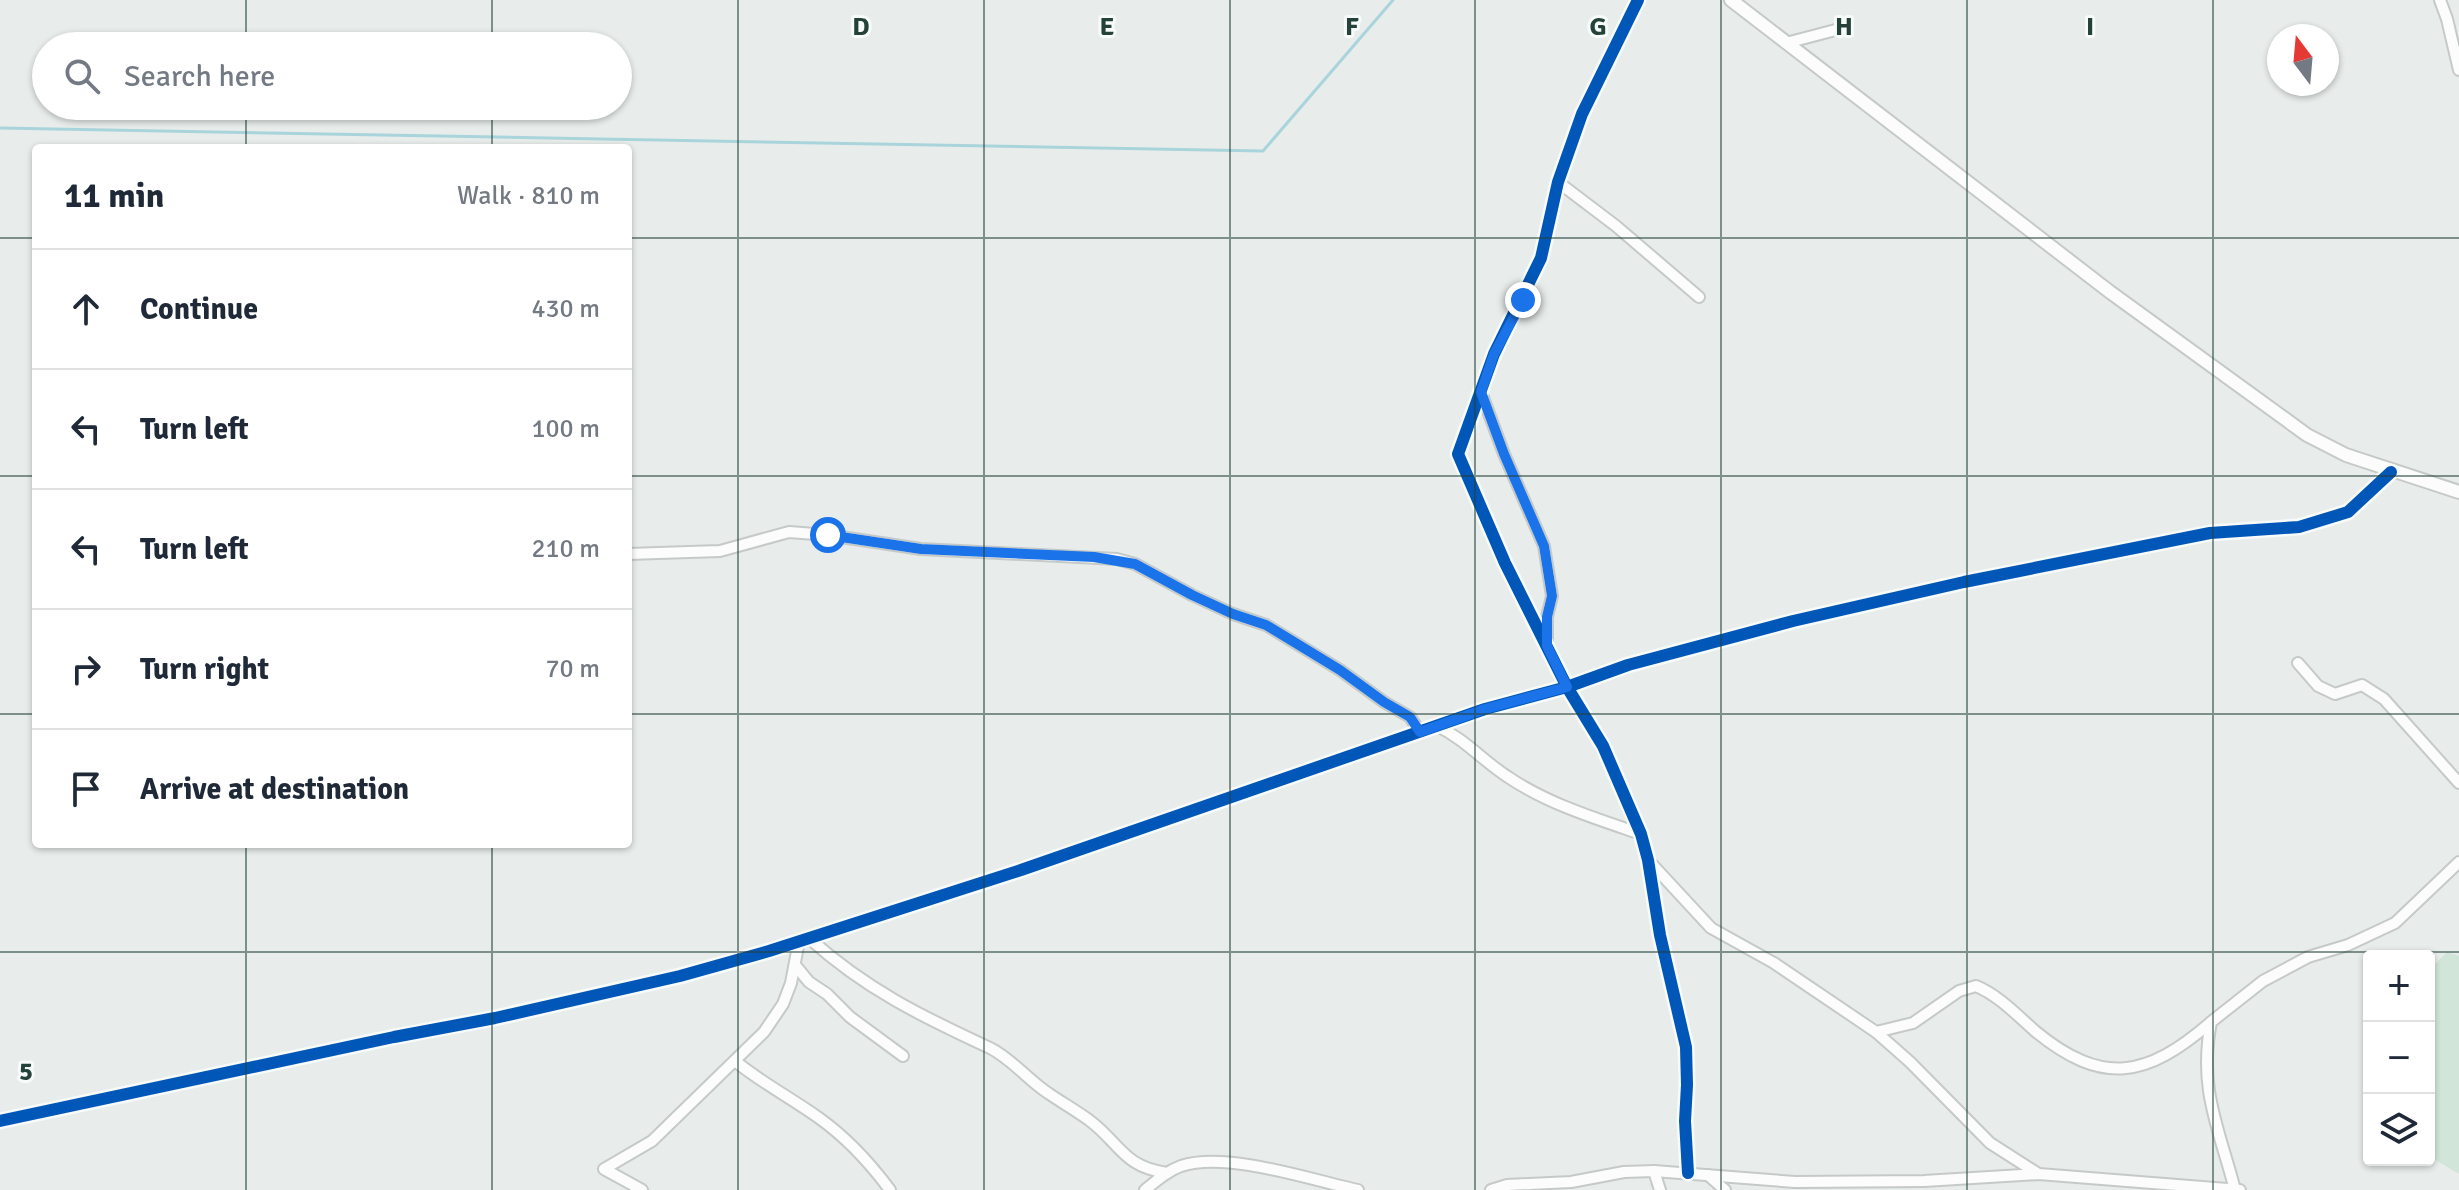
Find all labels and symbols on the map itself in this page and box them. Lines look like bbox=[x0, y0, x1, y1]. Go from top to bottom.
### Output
text: D bbox=[852, 11, 870, 43]
text: E bbox=[1100, 11, 1114, 43]
text: F bbox=[1345, 11, 1359, 43]
text: G bbox=[1589, 11, 1607, 43]
text: H bbox=[1835, 11, 1853, 43]
text: I bbox=[2086, 11, 2094, 43]
north arrow bbox=[2267, 24, 2339, 96]
route end bbox=[1505, 282, 1541, 318]
route start bbox=[810, 517, 846, 553]
text: 5 bbox=[19, 1056, 33, 1088]

